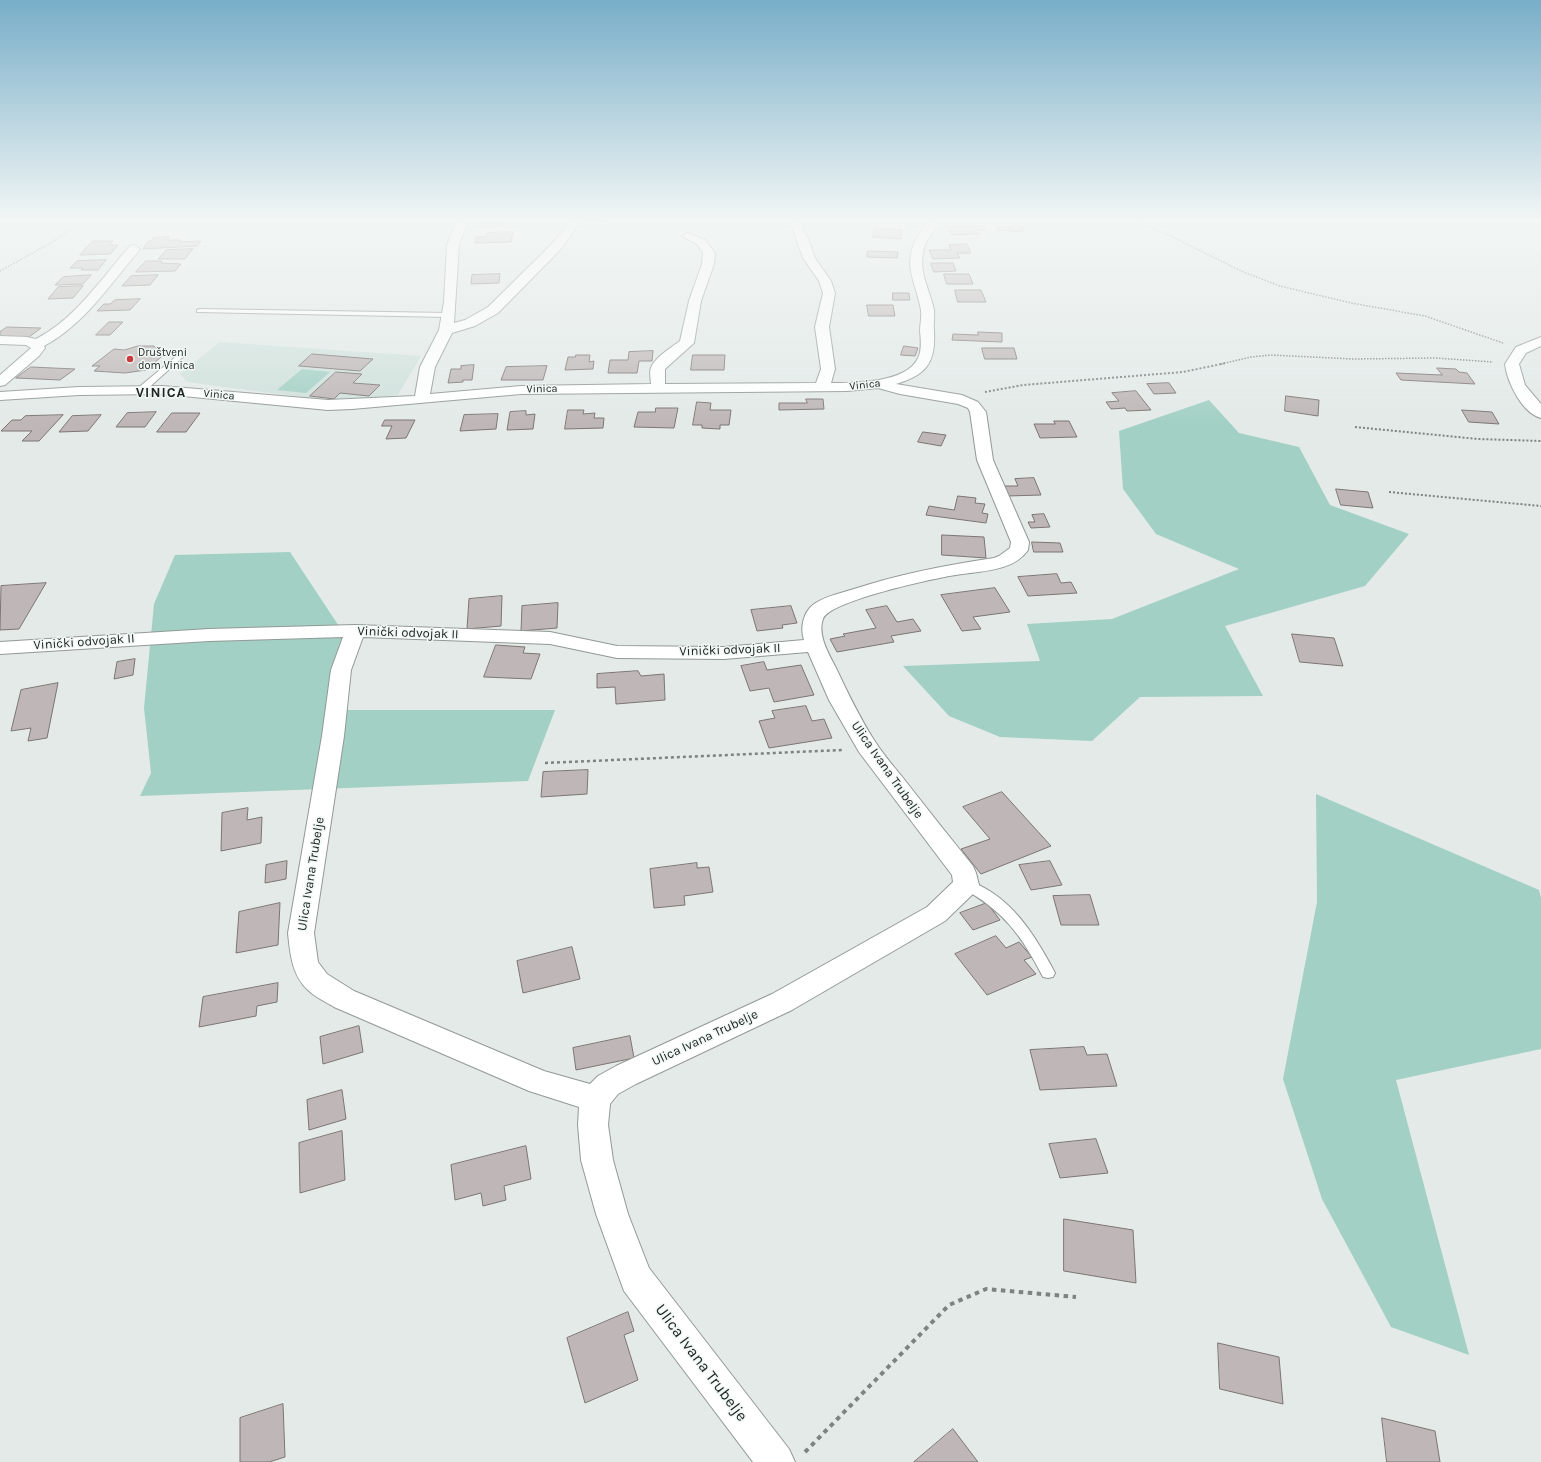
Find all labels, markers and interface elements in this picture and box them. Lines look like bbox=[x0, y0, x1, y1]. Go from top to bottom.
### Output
place label: Društveni dom Vinica bbox=[138, 346, 195, 372]
marker: Društveni dom Vinica bbox=[125, 354, 135, 364]
street label: Vinica bbox=[849, 377, 881, 393]
street label: Vinica bbox=[526, 382, 558, 396]
district label: VINICA bbox=[136, 385, 186, 401]
street label: Vinica bbox=[203, 387, 235, 403]
street label: Vinički odvojak II bbox=[357, 623, 459, 643]
street label: Vinički odvojak II bbox=[33, 631, 135, 653]
street label: Vinički odvojak II bbox=[679, 640, 781, 660]
street label: Ulica Ivana Trubelje bbox=[848, 718, 926, 822]
street label: Ulica Ivana Trubelje bbox=[294, 816, 328, 932]
street label: Ulica Ivana Trubelje bbox=[649, 1007, 761, 1069]
street label: Ulica Ivana Trubelje bbox=[651, 1301, 751, 1425]

